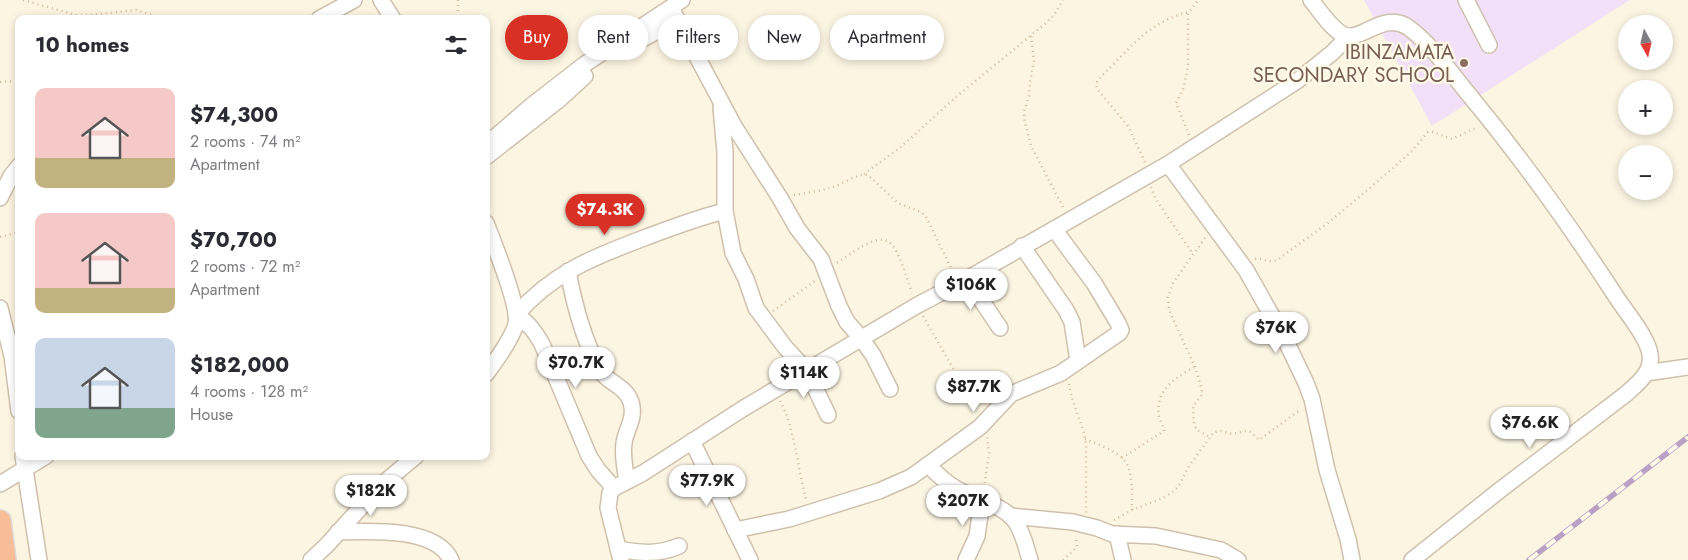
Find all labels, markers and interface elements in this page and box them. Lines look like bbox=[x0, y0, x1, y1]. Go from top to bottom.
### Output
chip: Buy bbox=[505, 15, 568, 60]
chip: Rent bbox=[578, 15, 648, 60]
chip: Filters bbox=[658, 15, 738, 60]
chip: New bbox=[748, 15, 820, 60]
chip: Apartment bbox=[830, 15, 944, 60]
north arrow bbox=[1618, 15, 1672, 70]
map controls bbox=[1618, 15, 1673, 200]
text: 10 homes bbox=[35, 30, 129, 60]
icon: filters bbox=[442, 31, 470, 59]
place label: IBINZAMATA SECONDARY SCHOOL bbox=[1253, 38, 1455, 90]
marker: IBINZAMATA SECONDARY SCHOOL bbox=[1458, 57, 1470, 69]
button: + bbox=[1618, 80, 1673, 135]
text: $74,300 bbox=[190, 100, 278, 130]
icon: home bbox=[75, 108, 135, 168]
text: 2 rooms · 74 m² bbox=[190, 130, 301, 153]
button: − bbox=[1618, 145, 1673, 200]
text: Apartment bbox=[190, 153, 260, 176]
pin: $74.3K bbox=[564, 194, 646, 236]
text: $74.3K bbox=[576, 198, 634, 221]
text: $70,700 bbox=[190, 225, 277, 255]
icon: home bbox=[75, 233, 135, 293]
text: 2 rooms · 72 m² bbox=[190, 255, 300, 278]
pin: $106K bbox=[936, 268, 1006, 311]
text: $106K bbox=[946, 273, 996, 296]
text: Apartment bbox=[190, 278, 260, 301]
pin: $76K bbox=[1246, 312, 1306, 354]
text: $76K bbox=[1255, 316, 1297, 339]
pin: $70.7K bbox=[535, 346, 617, 389]
text: $182,000 bbox=[190, 350, 289, 380]
text: $70.7K bbox=[548, 351, 604, 374]
pin: $114K bbox=[769, 356, 839, 399]
icon: home bbox=[75, 358, 135, 418]
text: $114K bbox=[780, 361, 828, 384]
pin: $87.7K bbox=[933, 370, 1015, 413]
text: $87.7K bbox=[947, 375, 1001, 398]
text: 4 rooms · 128 m² bbox=[190, 380, 308, 403]
text: House bbox=[190, 403, 233, 426]
pin: $76.6K bbox=[1489, 406, 1571, 449]
text: $76.6K bbox=[1501, 411, 1559, 434]
pin: $77.9K bbox=[666, 464, 748, 507]
text: $77.9K bbox=[680, 469, 734, 492]
pin: $182K bbox=[336, 474, 406, 517]
text: $182K bbox=[346, 479, 396, 502]
pin: $207K bbox=[928, 484, 998, 527]
text: $207K bbox=[937, 489, 989, 512]

